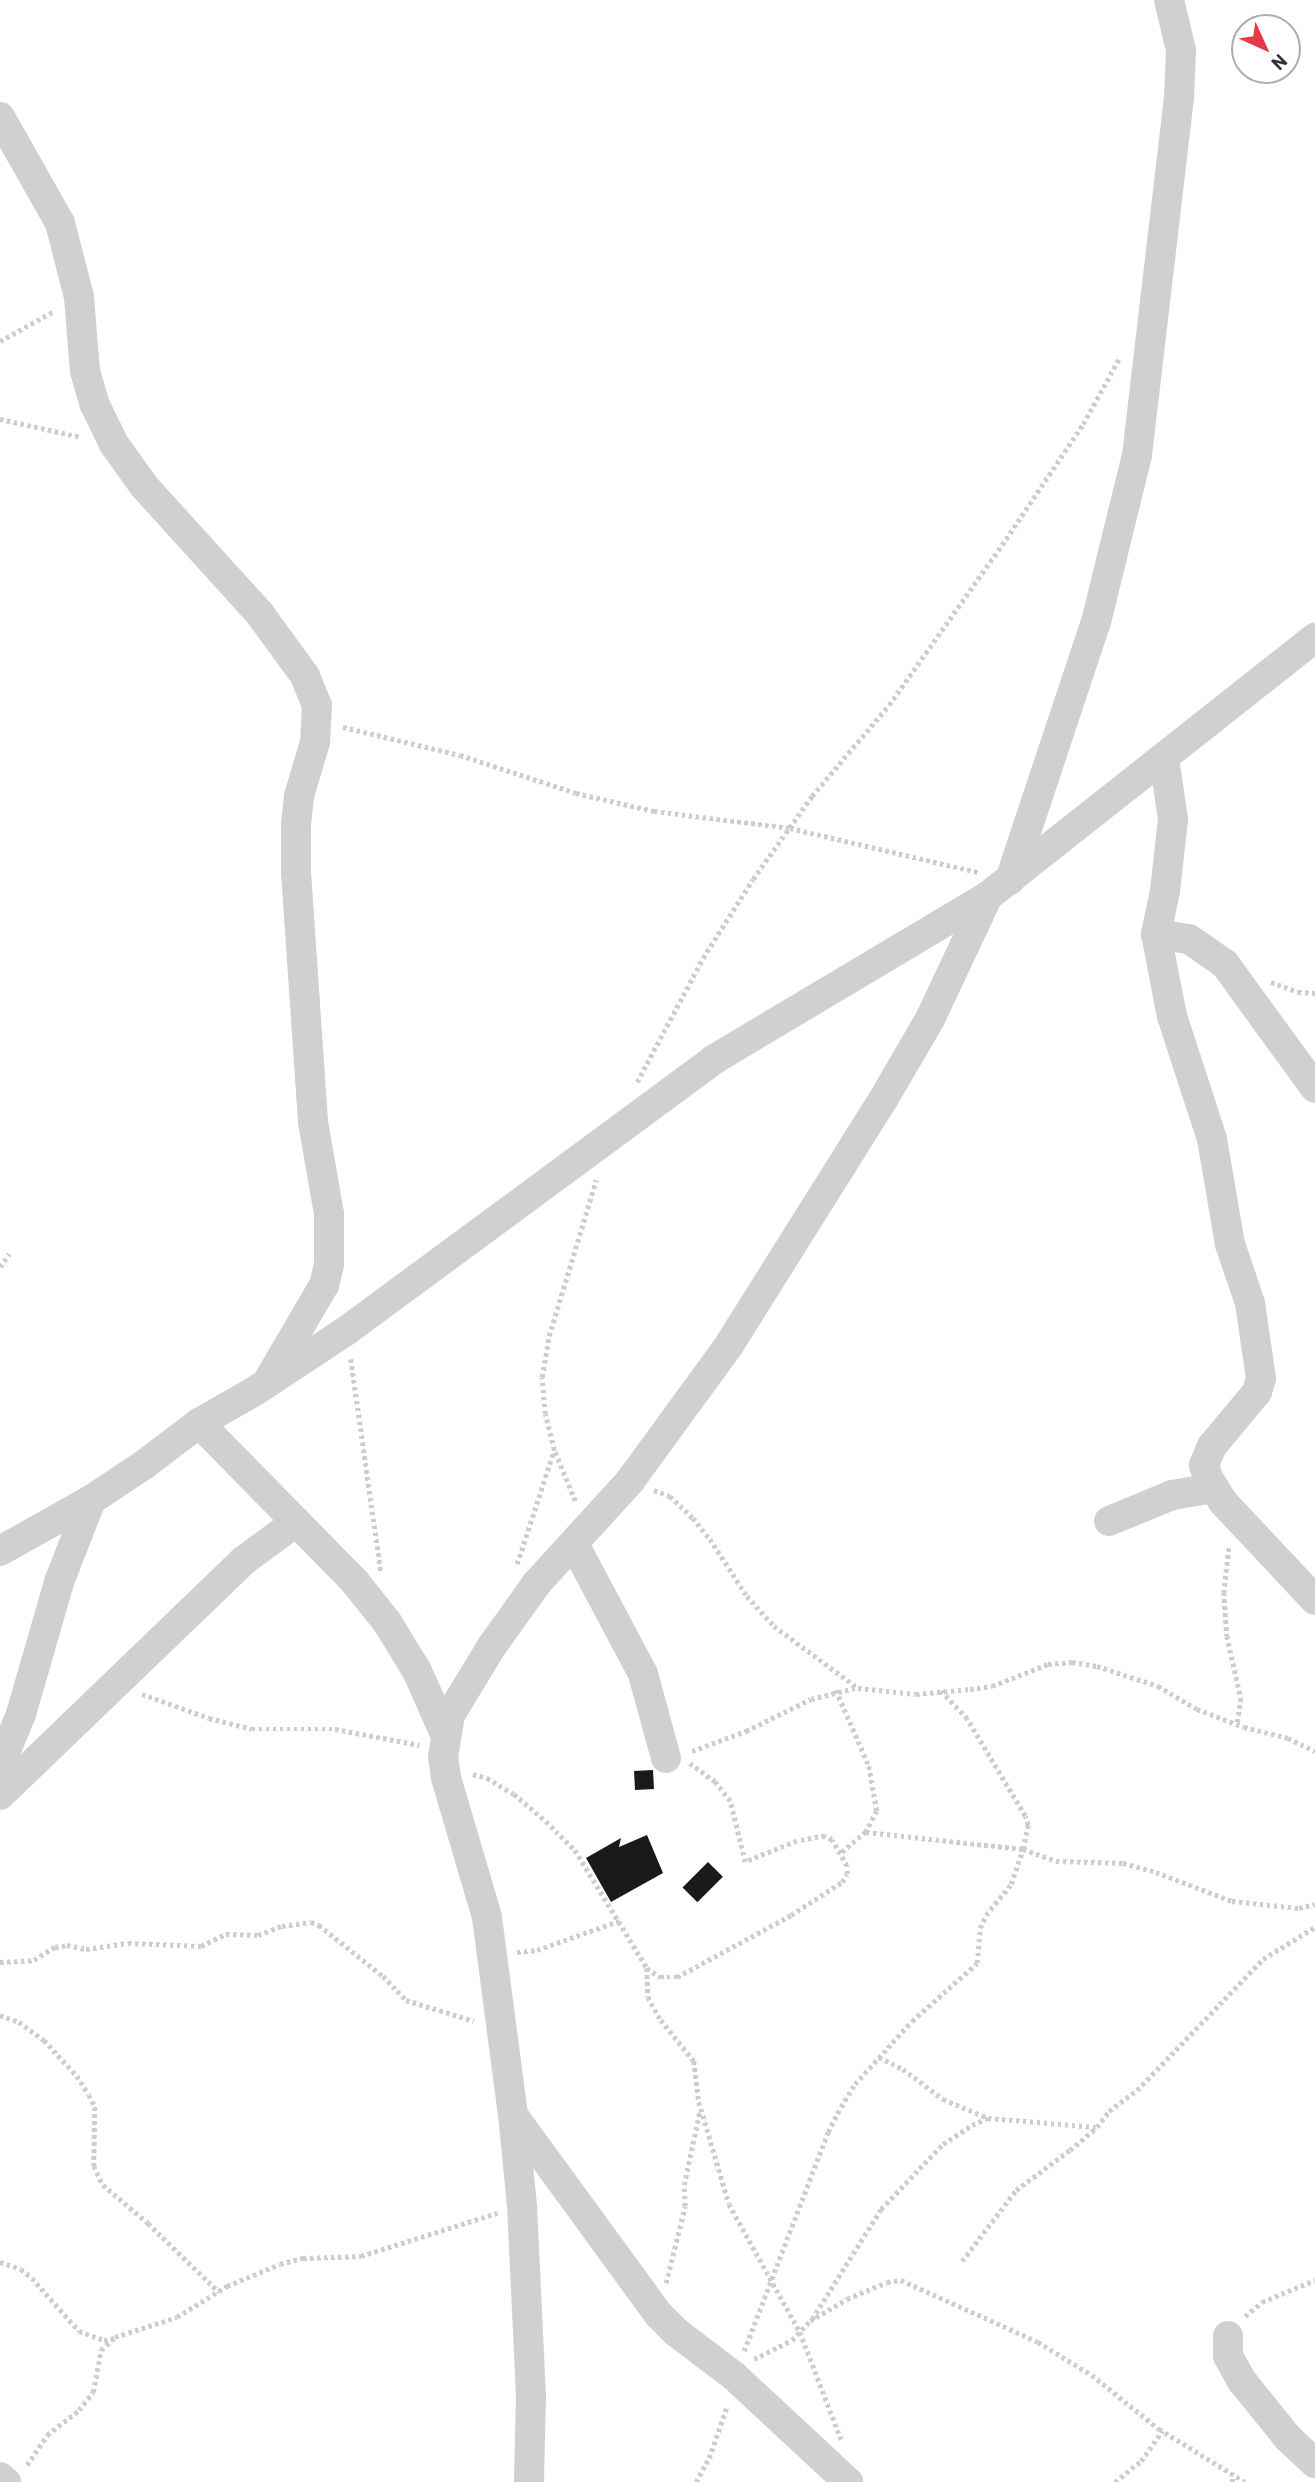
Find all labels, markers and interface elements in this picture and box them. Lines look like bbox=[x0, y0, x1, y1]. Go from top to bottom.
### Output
north arrow bbox=[1231, 14, 1301, 84]
text: N bbox=[1267, 50, 1292, 75]

